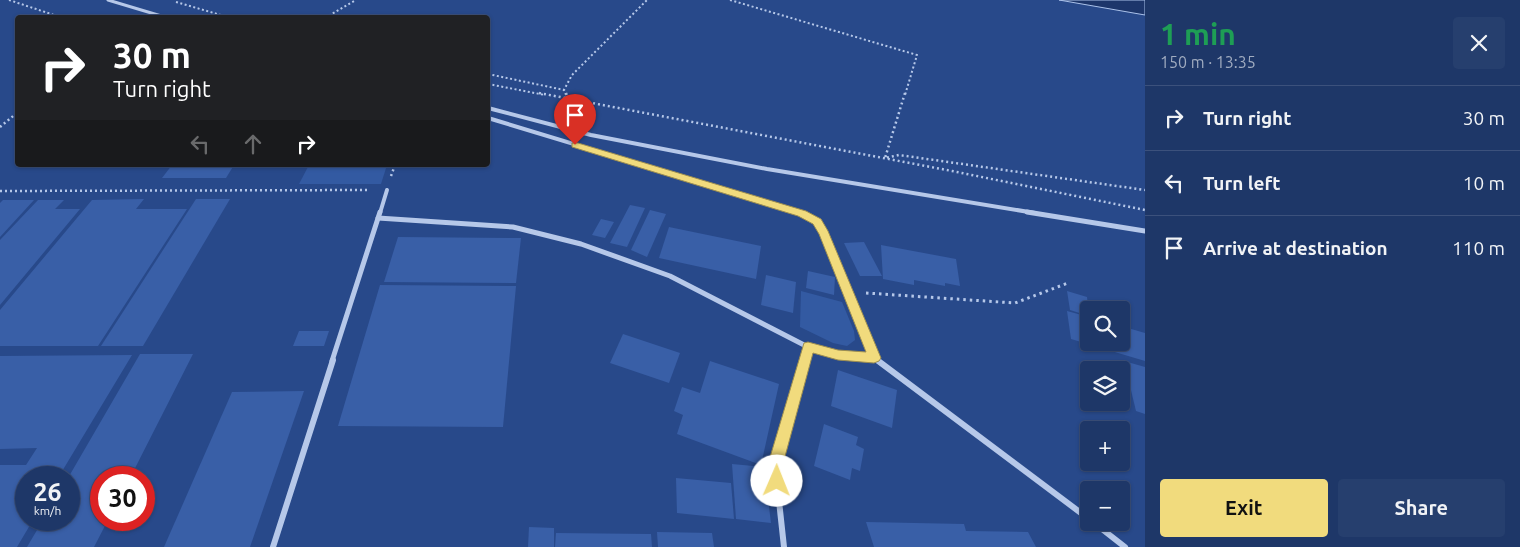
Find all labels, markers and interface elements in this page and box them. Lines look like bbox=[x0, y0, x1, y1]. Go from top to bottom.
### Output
text: 1 min bbox=[1160, 17, 1236, 51]
button: close bbox=[1453, 17, 1505, 69]
icon: right bbox=[30, 35, 95, 100]
text: 30 m bbox=[113, 35, 191, 75]
text: 150 m · 13:35 bbox=[1160, 53, 1256, 71]
text: Turn right bbox=[113, 76, 211, 101]
pin bbox=[554, 94, 596, 145]
icon: arrive bbox=[561, 101, 589, 129]
icon: right bbox=[1160, 104, 1188, 132]
text: Turn right bbox=[1203, 107, 1291, 129]
text: 30 m bbox=[1463, 107, 1505, 129]
icon: left bbox=[186, 130, 214, 158]
icon: ahead bbox=[239, 130, 267, 158]
icon: right bbox=[292, 130, 320, 158]
icon: left bbox=[1160, 169, 1188, 197]
text: Turn left bbox=[1203, 172, 1281, 194]
text: 10 m bbox=[1463, 172, 1505, 194]
icon: arrive bbox=[1160, 234, 1188, 262]
text: Arrive at destination bbox=[1203, 237, 1388, 259]
text: 110 m bbox=[1452, 237, 1505, 259]
map controls bbox=[1080, 301, 1130, 531]
button: search bbox=[1080, 301, 1130, 351]
button: layers bbox=[1080, 361, 1130, 411]
button: + bbox=[1080, 421, 1130, 471]
position arrow bbox=[750, 454, 802, 506]
speed limit sign: 30 bbox=[90, 466, 155, 531]
text: 26 bbox=[33, 478, 62, 506]
button: Exit bbox=[1160, 479, 1328, 537]
button: Share bbox=[1338, 479, 1505, 537]
button: − bbox=[1080, 481, 1130, 531]
text: km/h bbox=[34, 504, 61, 517]

